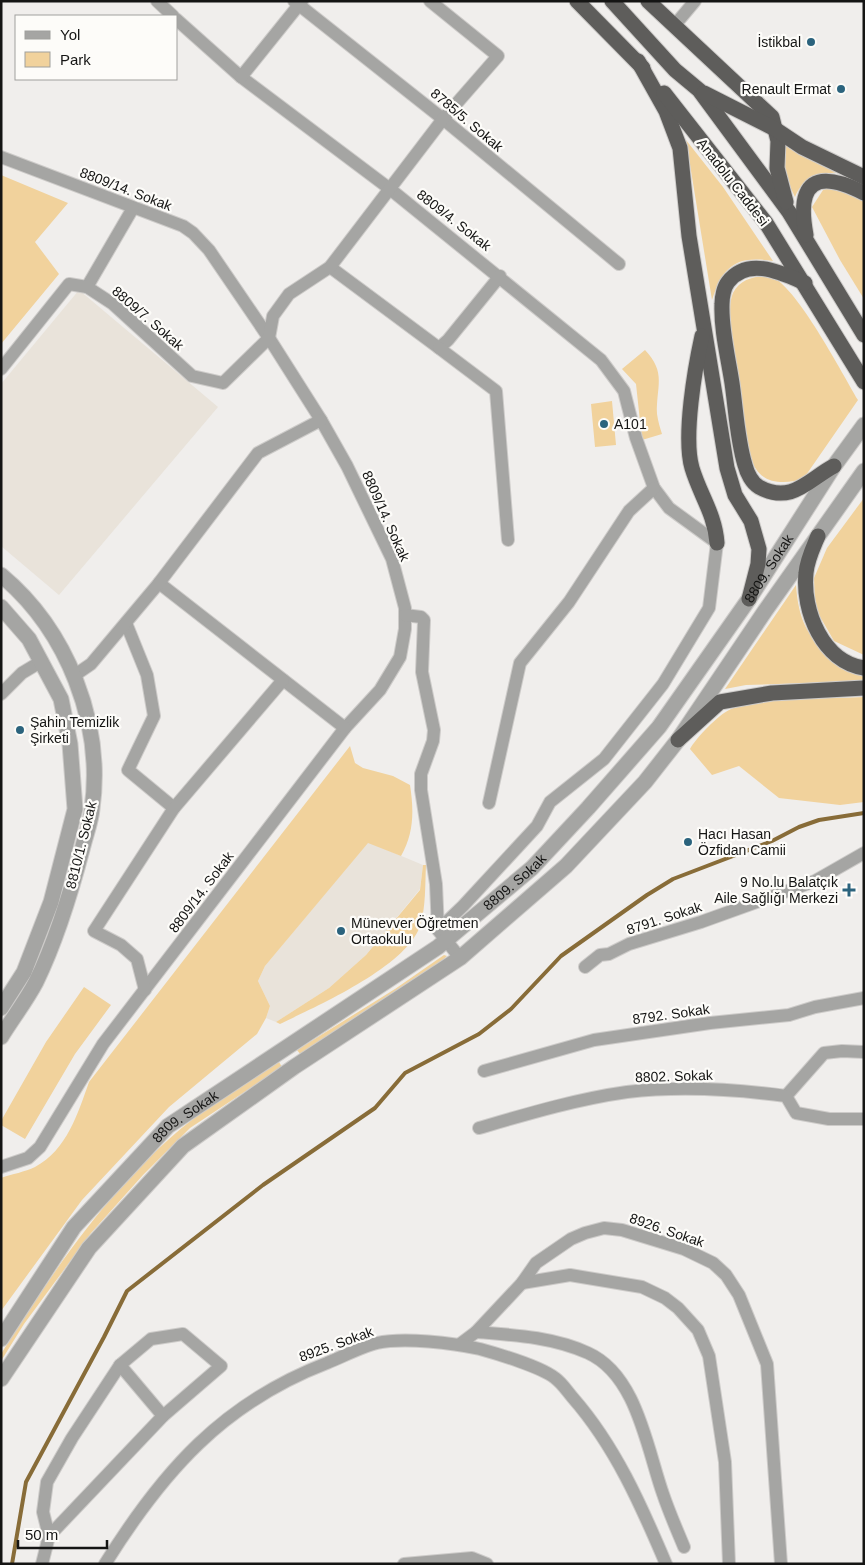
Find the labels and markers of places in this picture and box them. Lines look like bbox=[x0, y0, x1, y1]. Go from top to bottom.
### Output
place label: İstikbal bbox=[757, 33, 801, 50]
marker: İstikbal bbox=[805, 36, 817, 48]
place label: Renault Ermat bbox=[742, 81, 831, 97]
marker: Renault Ermat bbox=[835, 83, 847, 95]
place label: A101 bbox=[614, 416, 647, 432]
marker: A101 bbox=[598, 418, 610, 430]
place label: Şahin Temizlik Şirketi bbox=[30, 714, 120, 746]
marker: Şahin Temizlik Şirketi bbox=[14, 724, 26, 736]
place label: Hacı Hasan Özfidan Camii bbox=[698, 826, 786, 858]
marker: Hacı Hasan Özfidan Camii bbox=[682, 836, 694, 848]
place label: 9 No.lu Balatçık Aile Sağlığı Merkezi bbox=[714, 874, 839, 906]
marker: 9 No.lu Balatçık Aile Sağlığı Merkezi bbox=[842, 883, 856, 897]
place label: Münevver Öğretmen Ortaokulu bbox=[351, 914, 479, 947]
marker: Münevver Öğretmen Ortaokulu bbox=[335, 925, 347, 937]

